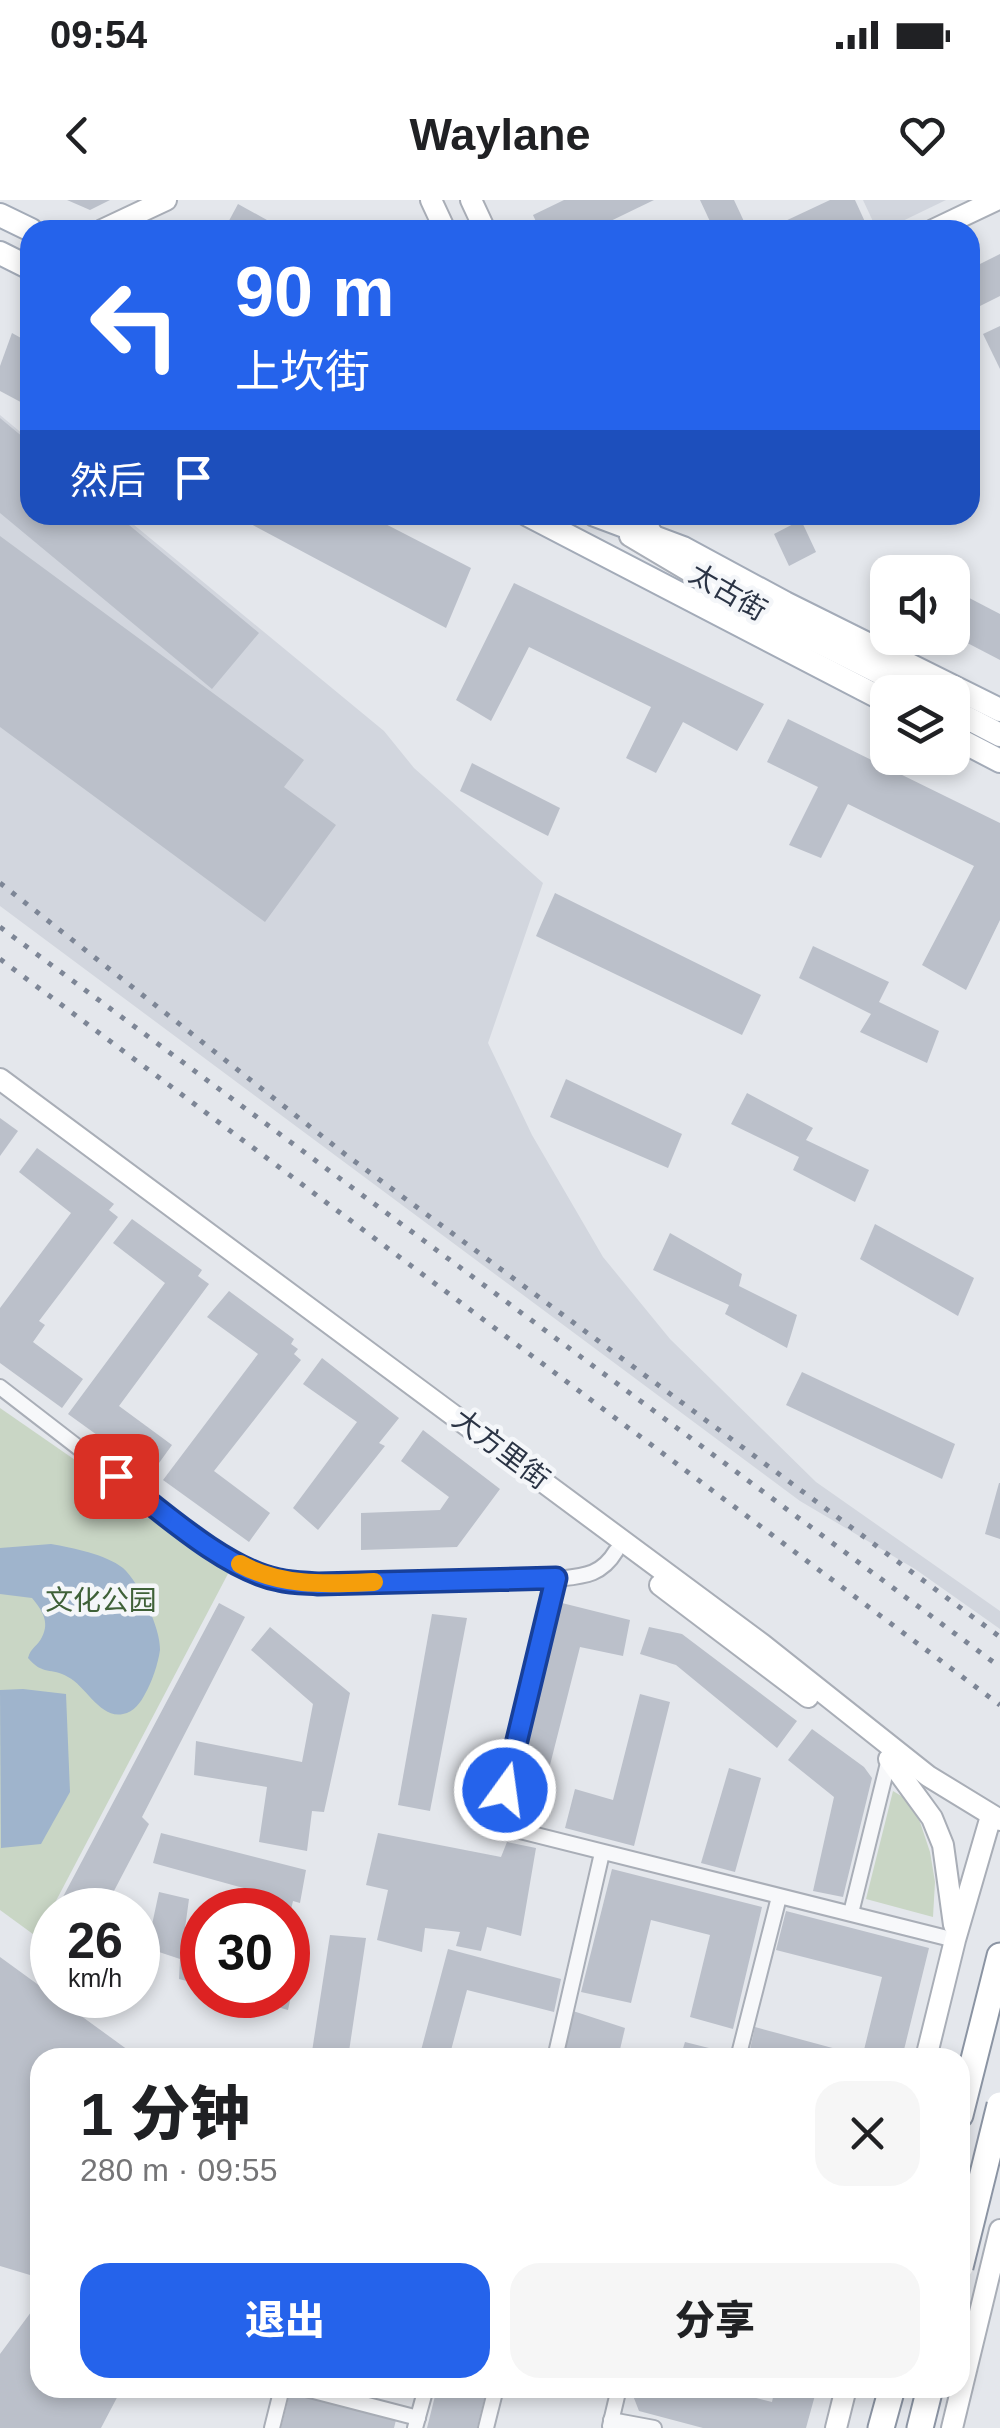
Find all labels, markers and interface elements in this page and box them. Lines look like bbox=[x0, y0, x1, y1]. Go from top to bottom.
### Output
text: 09:54 bbox=[50, 14, 147, 56]
icon: back bbox=[50, 108, 105, 163]
icon: heart bbox=[895, 108, 950, 163]
text: Waylane bbox=[410, 109, 590, 160]
text: 90 m bbox=[235, 253, 395, 331]
icon: left bbox=[70, 260, 200, 390]
text: 上坎街 bbox=[235, 346, 370, 397]
icon: arrive bbox=[166, 450, 221, 505]
text: 然后 bbox=[70, 460, 146, 502]
map controls bbox=[870, 555, 970, 775]
button: sound bbox=[870, 555, 970, 655]
street label: 太古街 bbox=[684, 558, 772, 626]
button: layers bbox=[870, 675, 970, 775]
street label: 大方里街 bbox=[447, 1403, 555, 1495]
pin bbox=[74, 1434, 159, 1519]
icon: arrive bbox=[89, 1449, 144, 1504]
park label: 文化公园 bbox=[45, 1585, 157, 1616]
position arrow bbox=[453, 1738, 557, 1842]
speed limit sign: 30 bbox=[180, 1888, 310, 2018]
text: 26 bbox=[67, 1913, 123, 1969]
text: km/h bbox=[68, 1964, 122, 1992]
text: 1 分钟 bbox=[80, 2081, 250, 2148]
button: close bbox=[815, 2081, 920, 2186]
text: 280 m · 09:55 bbox=[80, 2152, 277, 2188]
button: 退出 bbox=[80, 2263, 490, 2378]
button: 分享 bbox=[510, 2263, 920, 2378]

